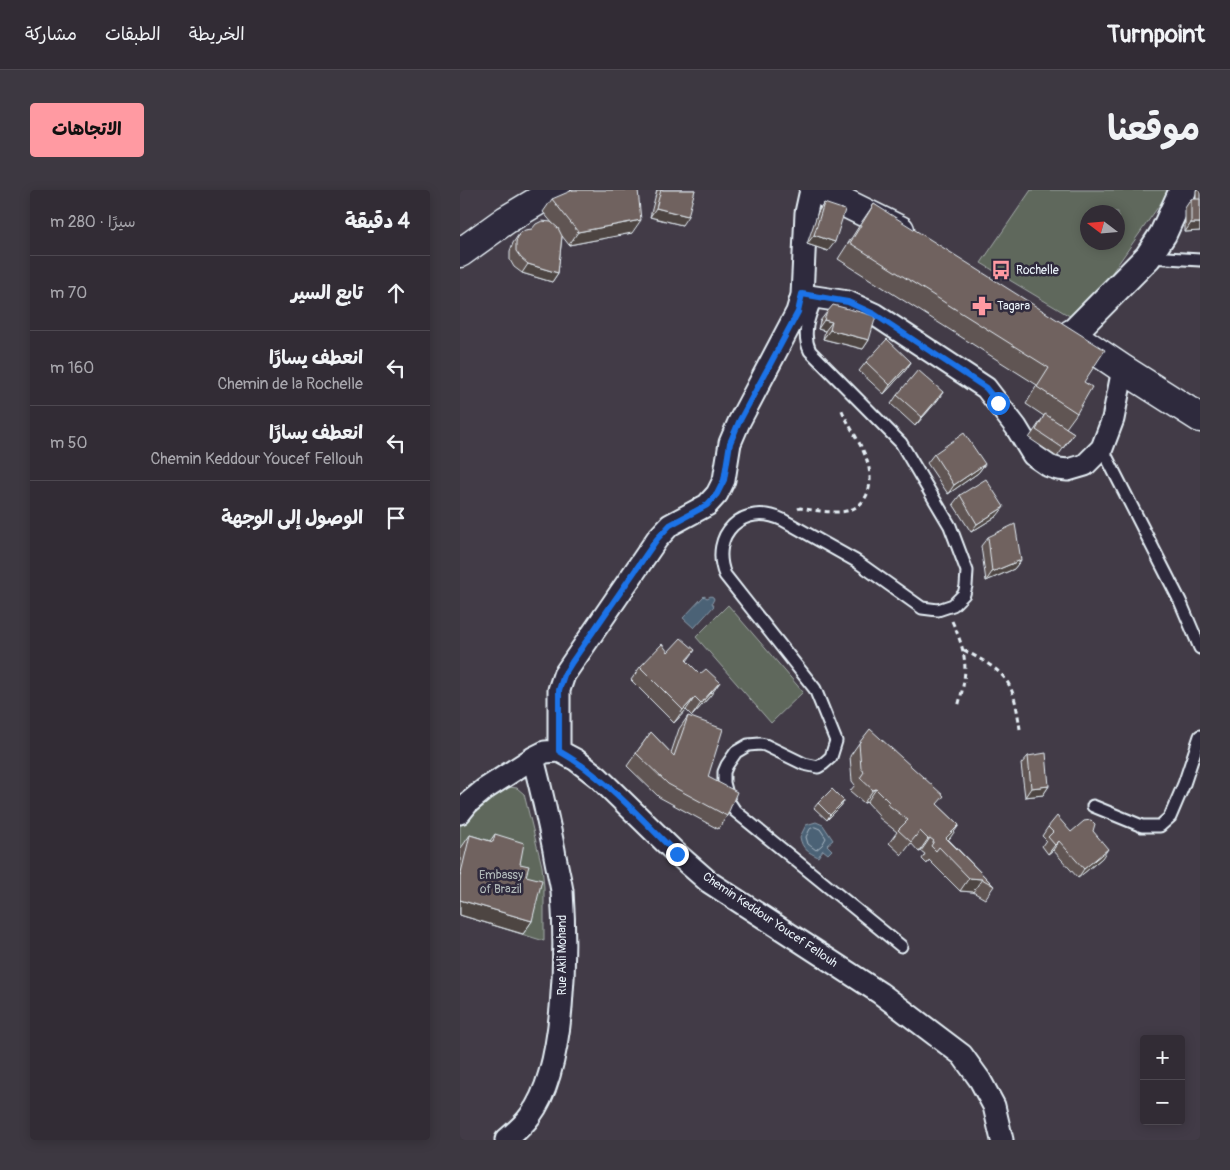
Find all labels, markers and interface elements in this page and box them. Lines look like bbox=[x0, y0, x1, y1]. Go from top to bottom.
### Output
text: Turnpoint bbox=[1107, 20, 1205, 49]
text: مشاركة bbox=[25, 23, 77, 46]
text: الطبقات bbox=[105, 23, 161, 46]
text: الخريطة bbox=[189, 23, 245, 46]
button: الاتجاهات bbox=[30, 103, 144, 157]
text: موقعنا bbox=[1107, 107, 1200, 151]
north arrow bbox=[1080, 205, 1125, 250]
text: 4 دقيقة bbox=[345, 208, 410, 235]
text: سيرًا · 280 m bbox=[50, 212, 136, 232]
bus stop icon: Rochelle bbox=[990, 259, 1012, 281]
place label: Rochelle bbox=[1016, 263, 1059, 278]
icon: ahead bbox=[382, 279, 410, 307]
text: تابع السير bbox=[291, 281, 363, 305]
text: 70 m bbox=[50, 283, 87, 303]
pharmacy icon: Tagara bbox=[971, 295, 993, 317]
place label: Tagara bbox=[997, 299, 1030, 314]
text: انعطف يسارًا bbox=[269, 346, 363, 370]
icon: left bbox=[382, 354, 410, 382]
text: 160 m bbox=[50, 358, 94, 378]
text: Chemin de la Rochelle bbox=[218, 374, 363, 394]
route start bbox=[987, 392, 1010, 415]
text: انعطف يسارًا bbox=[269, 421, 363, 445]
icon: left bbox=[382, 429, 410, 457]
text: 50 m bbox=[50, 433, 87, 453]
text: Chemin Keddour Youcef Fellouh bbox=[150, 449, 363, 469]
icon: arrive bbox=[382, 504, 410, 532]
text: الوصول إلى الوجهة bbox=[221, 506, 363, 530]
route end bbox=[666, 843, 689, 866]
park label: Embassy of Brazil bbox=[479, 868, 523, 897]
street label: Chemin Keddour Youcef Fellouh bbox=[700, 869, 841, 971]
street label: Rue Akli Mohand bbox=[555, 915, 570, 995]
map controls bbox=[1140, 1035, 1185, 1125]
button: + bbox=[1140, 1035, 1185, 1080]
button: − bbox=[1140, 1080, 1185, 1125]

